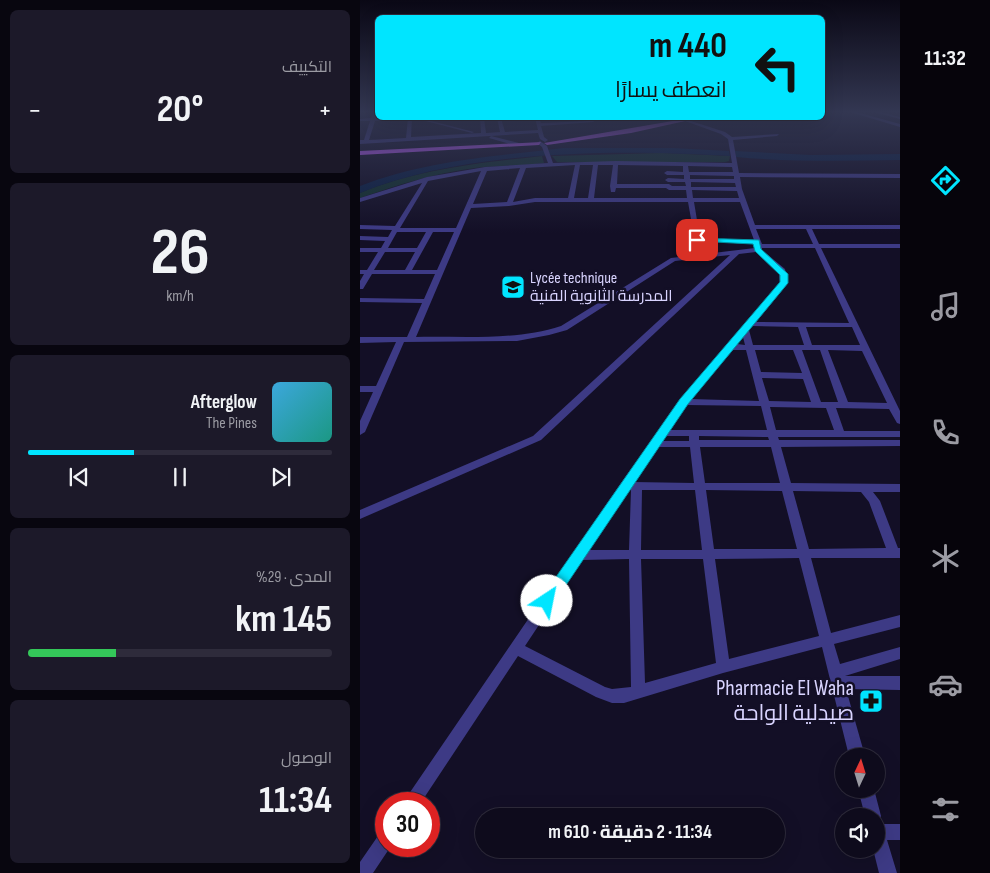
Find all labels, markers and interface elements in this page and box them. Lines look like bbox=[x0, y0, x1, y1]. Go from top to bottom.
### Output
text: 440 m bbox=[649, 25, 727, 68]
icon: left bbox=[745, 35, 810, 100]
text: 11:32 bbox=[924, 45, 966, 72]
text: التكييف bbox=[282, 58, 332, 77]
text: انعطف يسارًا bbox=[615, 77, 727, 104]
text: 20° bbox=[157, 87, 203, 132]
text: − bbox=[28, 94, 42, 127]
text: + bbox=[318, 94, 332, 127]
icon: directions bbox=[928, 163, 963, 198]
text: 26 bbox=[150, 215, 210, 293]
pin bbox=[676, 219, 718, 261]
icon: arrive bbox=[683, 226, 711, 254]
place label: Lycée technique المدرسة الثانوية الفنية bbox=[530, 269, 673, 306]
school or university icon: Lycée technique المدرسة الثانوية الفنية bbox=[500, 274, 526, 300]
text: km/h bbox=[166, 287, 194, 306]
icon: music bbox=[928, 289, 963, 324]
text: Afterglow bbox=[191, 391, 257, 414]
text: The Pines bbox=[206, 414, 257, 433]
icon: phone bbox=[928, 415, 963, 450]
icon: previous bbox=[65, 463, 93, 491]
icon: pause bbox=[166, 463, 194, 491]
icon: next bbox=[267, 463, 295, 491]
icon: climate bbox=[928, 541, 963, 576]
text: المدى · 29% bbox=[256, 568, 332, 587]
position arrow bbox=[520, 574, 572, 626]
text: 145 km bbox=[235, 597, 332, 642]
icon: car bbox=[928, 667, 963, 702]
place label: Pharmacie El Waha صيدلية الواحة bbox=[716, 675, 854, 727]
pharmacy icon: Pharmacie El Waha صيدلية الواحة bbox=[858, 688, 884, 714]
north arrow bbox=[835, 748, 885, 798]
map controls bbox=[835, 748, 885, 858]
text: الوصول bbox=[281, 749, 332, 768]
text: 11:34 bbox=[259, 778, 332, 823]
speed limit sign: 30 bbox=[375, 792, 440, 857]
icon: filters bbox=[928, 792, 963, 827]
button: sound bbox=[835, 808, 885, 858]
text: 11:34 · 2 دقيقة · 610 m bbox=[548, 821, 712, 844]

